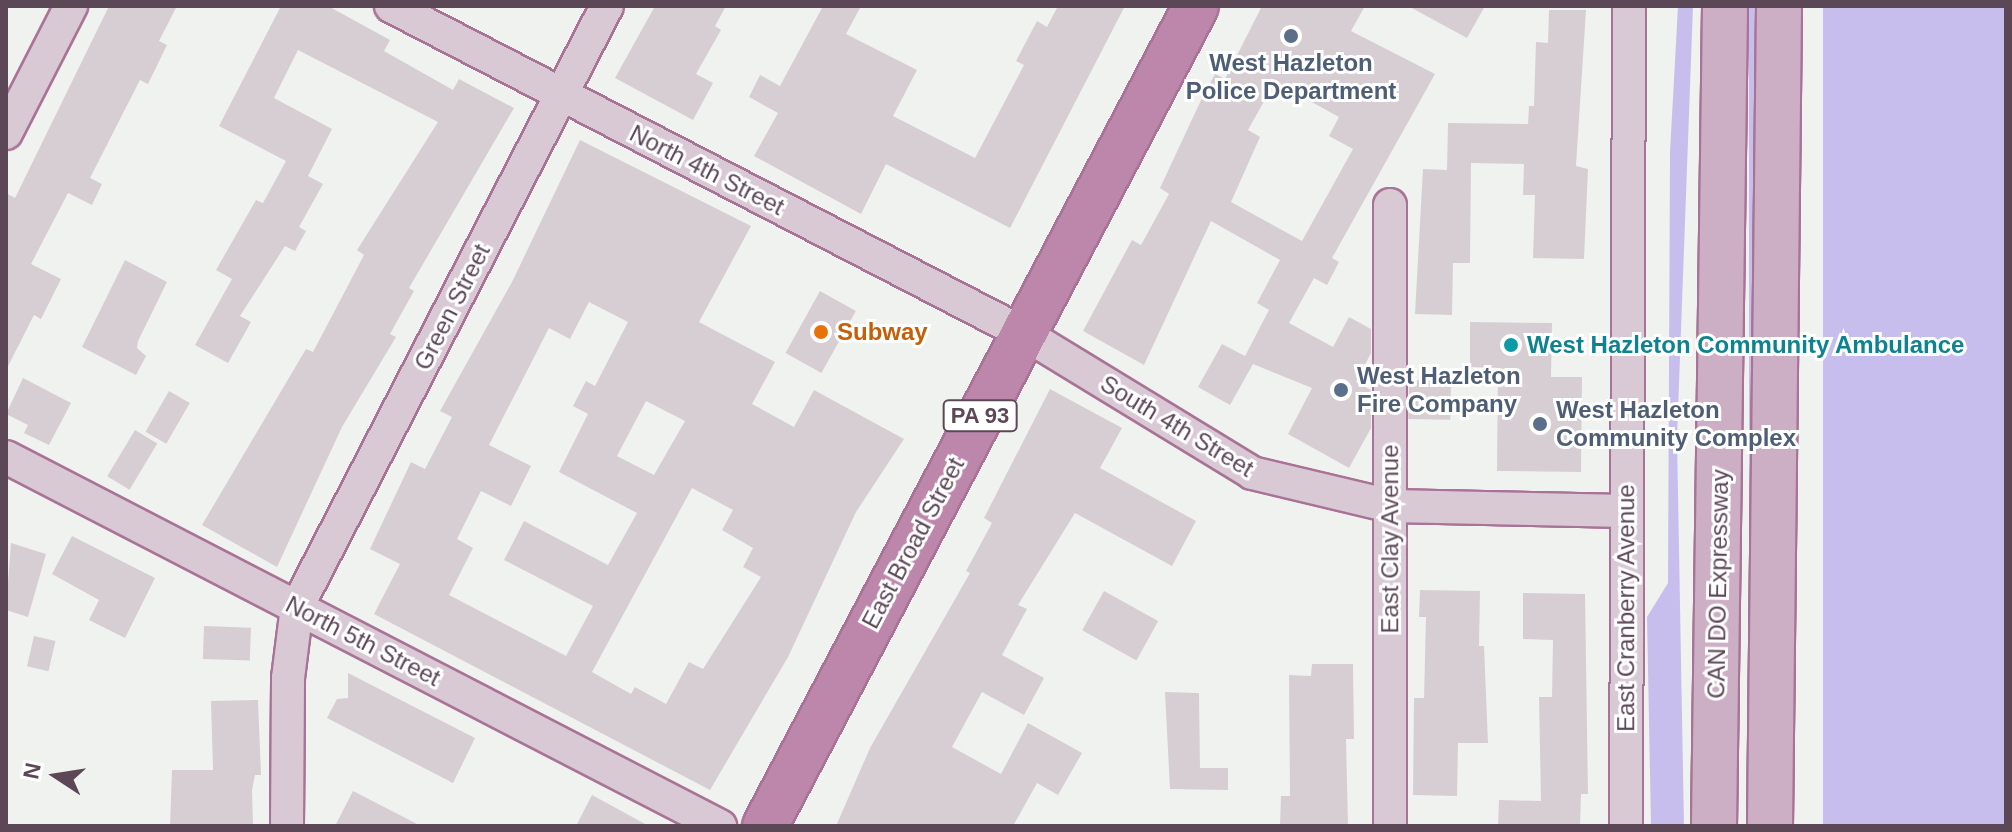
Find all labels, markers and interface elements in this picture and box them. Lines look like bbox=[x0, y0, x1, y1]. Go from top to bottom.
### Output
marker: West Hazleton Police Department bbox=[1282, 27, 1300, 45]
place label: West Hazleton Police Department bbox=[1186, 49, 1396, 105]
street label: North 4th Street bbox=[625, 119, 789, 221]
street label: Green Street bbox=[408, 239, 496, 375]
place label: Subway bbox=[837, 318, 928, 346]
marker: Subway bbox=[812, 323, 830, 341]
place label: West Hazleton Community Ambulance bbox=[1527, 331, 1965, 359]
marker: West Hazleton Community Ambulance bbox=[1502, 336, 1520, 354]
place label: West Hazleton Fire Company bbox=[1357, 362, 1521, 418]
street label: South 4th Street bbox=[1095, 369, 1259, 483]
marker: West Hazleton Fire Company bbox=[1332, 381, 1350, 399]
place label: West Hazleton Community Complex bbox=[1556, 396, 1796, 452]
road number: PA 93 bbox=[942, 398, 1018, 434]
marker: West Hazleton Community Complex bbox=[1531, 415, 1549, 433]
street label: East Clay Avenue bbox=[1376, 444, 1404, 634]
street label: East Broad Street bbox=[856, 453, 970, 633]
street label: CAN DO Expressway bbox=[1702, 469, 1734, 699]
street label: East Cranberry Avenue bbox=[1612, 483, 1640, 733]
street label: North 5th Street bbox=[281, 590, 445, 692]
north arrow bbox=[16, 736, 96, 816]
text: N bbox=[18, 761, 46, 781]

